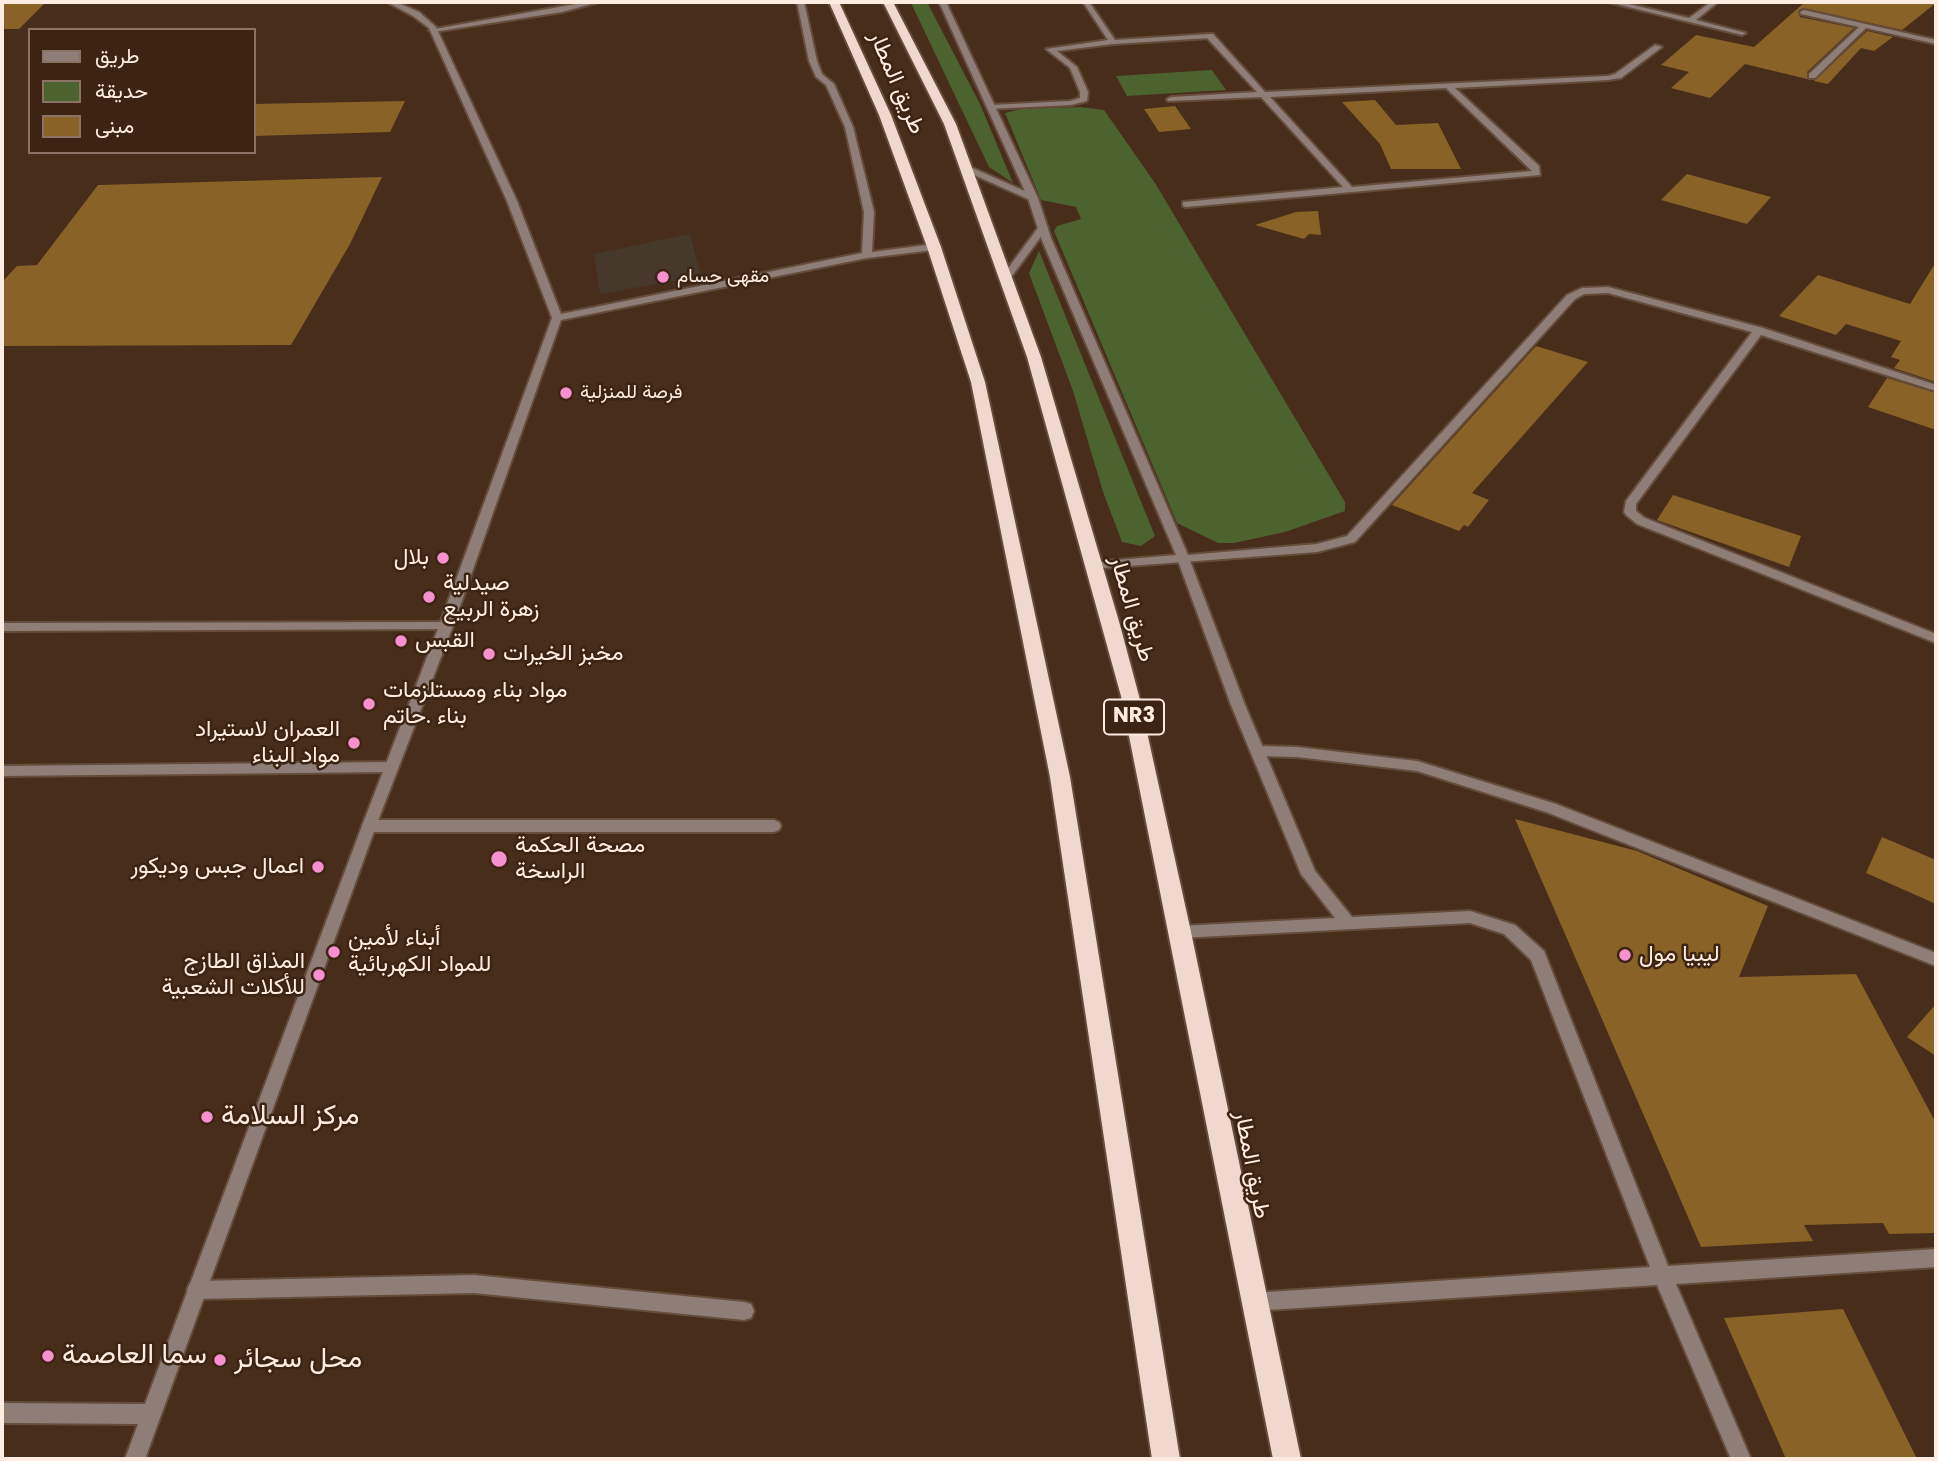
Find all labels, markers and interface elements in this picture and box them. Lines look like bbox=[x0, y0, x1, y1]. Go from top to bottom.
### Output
street label: طريق المطار bbox=[862, 27, 930, 139]
legend bbox=[28, 28, 256, 154]
text: طريق bbox=[95, 41, 140, 70]
text: حديقة bbox=[95, 76, 148, 105]
text: مبنى bbox=[95, 111, 134, 140]
place label: مقهى حسام bbox=[677, 266, 769, 288]
marker: مقهى حسام bbox=[655, 269, 671, 285]
place label: فرصة للمنزلية bbox=[580, 382, 682, 404]
marker: فرصة للمنزلية bbox=[558, 385, 574, 401]
place label: بلال bbox=[394, 544, 429, 572]
marker: بلال bbox=[435, 550, 451, 566]
street label: طريق المطار bbox=[1103, 553, 1159, 665]
place label: صيدلية زهرة الربيع bbox=[443, 570, 539, 624]
marker: صيدلية زهرة الربيع bbox=[421, 589, 437, 605]
place label: القبس bbox=[415, 627, 475, 655]
marker: القبس bbox=[393, 633, 409, 649]
place label: مخبز الخيرات bbox=[503, 640, 623, 668]
marker: مخبز الخيرات bbox=[481, 646, 497, 662]
place label: مواد بناء ومستلزمات بناء .حاتم bbox=[383, 677, 567, 731]
marker: مواد بناء ومستلزمات بناء .حاتم bbox=[361, 696, 377, 712]
road number: NR3 bbox=[1104, 700, 1164, 734]
place label: العمران لاستيراد مواد البناء bbox=[195, 716, 340, 770]
marker: العمران لاستيراد مواد البناء bbox=[346, 735, 362, 751]
place label: مصحة الحكمة الراسخة bbox=[515, 832, 645, 886]
marker: مصحة الحكمة الراسخة bbox=[489, 849, 509, 869]
place label: اعمال جبس وديكور bbox=[130, 853, 304, 881]
marker: اعمال جبس وديكور bbox=[310, 859, 326, 875]
place label: أبناء لأمين للمواد الكهربائية bbox=[348, 925, 491, 979]
place label: ليبيا مول bbox=[1639, 941, 1720, 969]
marker: أبناء لأمين للمواد الكهربائية bbox=[326, 944, 342, 960]
marker: ليبيا مول bbox=[1617, 947, 1633, 963]
place label: المذاق الطازج للأكلات الشعبية bbox=[161, 948, 305, 1002]
marker: المذاق الطازج للأكلات الشعبية bbox=[311, 967, 327, 983]
place label: مركز السلامة bbox=[221, 1100, 359, 1134]
marker: مركز السلامة bbox=[199, 1109, 215, 1125]
street label: طريق المطار bbox=[1227, 1109, 1275, 1221]
place label: سما العاصمة bbox=[62, 1339, 207, 1373]
place label: محل سجائر bbox=[234, 1343, 362, 1377]
marker: سما العاصمة bbox=[40, 1348, 56, 1364]
marker: محل سجائر bbox=[212, 1352, 228, 1368]

